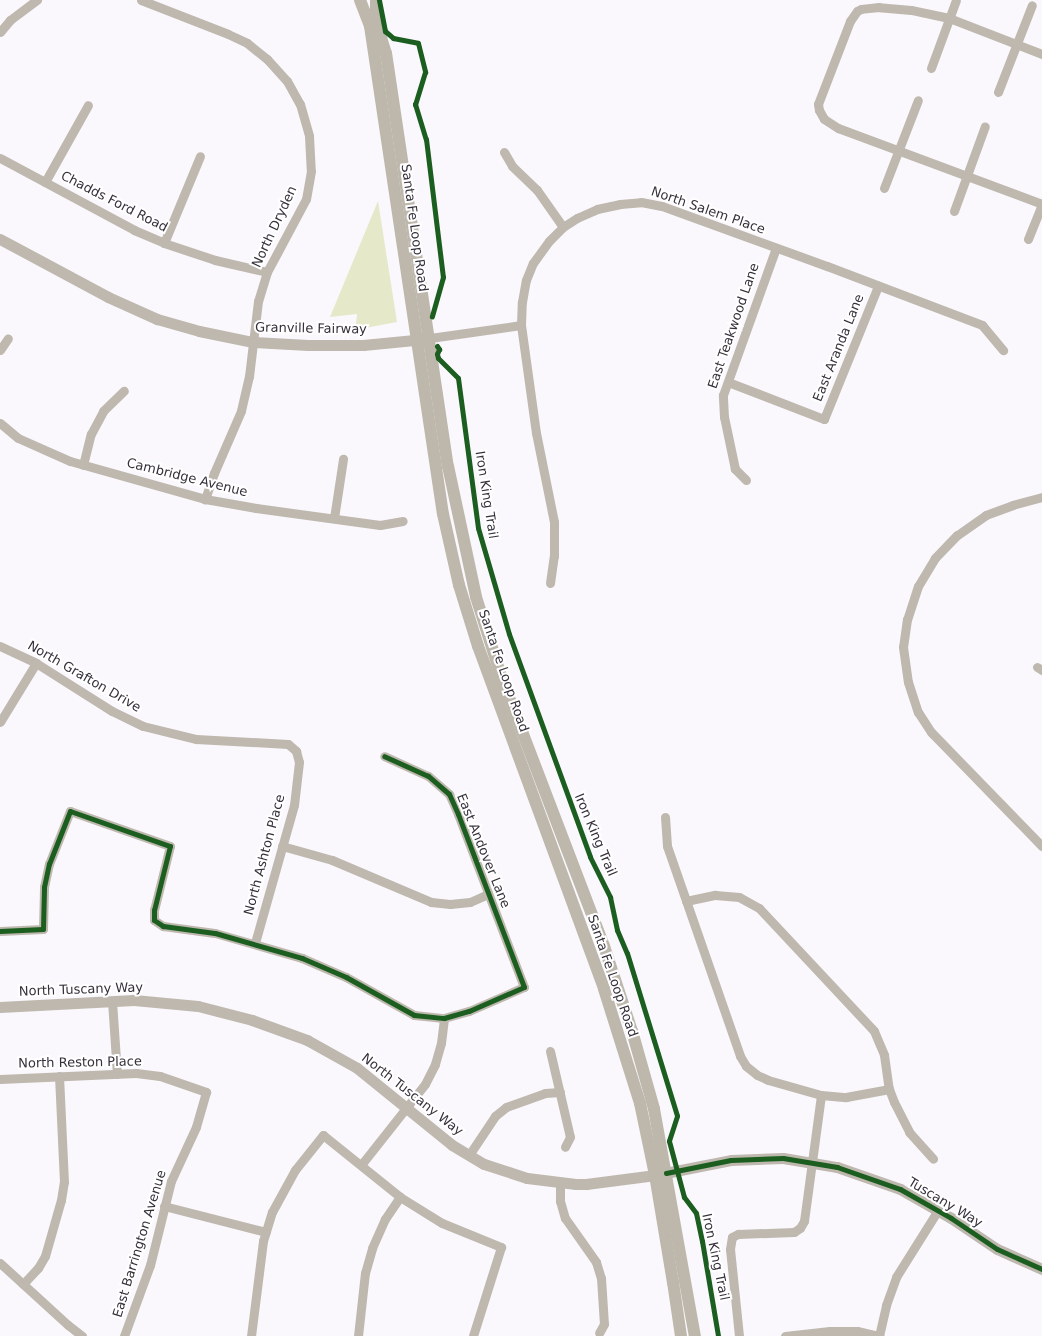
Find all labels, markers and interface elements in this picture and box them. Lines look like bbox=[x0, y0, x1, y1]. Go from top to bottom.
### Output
street label: Santa Fe Loop Road bbox=[397, 163, 431, 293]
street label: Chadds Ford Road bbox=[58, 168, 170, 236]
street label: North Dryden bbox=[249, 184, 301, 270]
street label: North Salem Place bbox=[649, 184, 767, 238]
street label: East Teakwood Lane bbox=[705, 261, 763, 391]
street label: East Aranda Lane bbox=[810, 292, 868, 404]
street label: Granville Fairway bbox=[255, 320, 367, 338]
street label: Iron King Trail bbox=[471, 450, 501, 540]
street label: Cambridge Avenue bbox=[125, 455, 249, 501]
street label: Santa Fe Loop Road bbox=[475, 608, 531, 734]
street label: North Grafton Drive bbox=[25, 638, 143, 716]
street label: East Andover Lane bbox=[453, 791, 513, 911]
street label: Iron King Trail bbox=[571, 791, 619, 879]
street label: North Ashton Place bbox=[241, 793, 289, 917]
street label: Santa Fe Loop Road bbox=[584, 913, 640, 1039]
street label: North Tuscany Way bbox=[19, 980, 143, 1000]
street label: North Tuscany Way bbox=[358, 1051, 466, 1139]
street label: North Reston Place bbox=[18, 1054, 142, 1072]
street label: East Barrington Avenue bbox=[110, 1168, 170, 1320]
street label: Tuscany Way bbox=[905, 1175, 985, 1231]
street label: Iron King Trail bbox=[698, 1212, 732, 1302]

